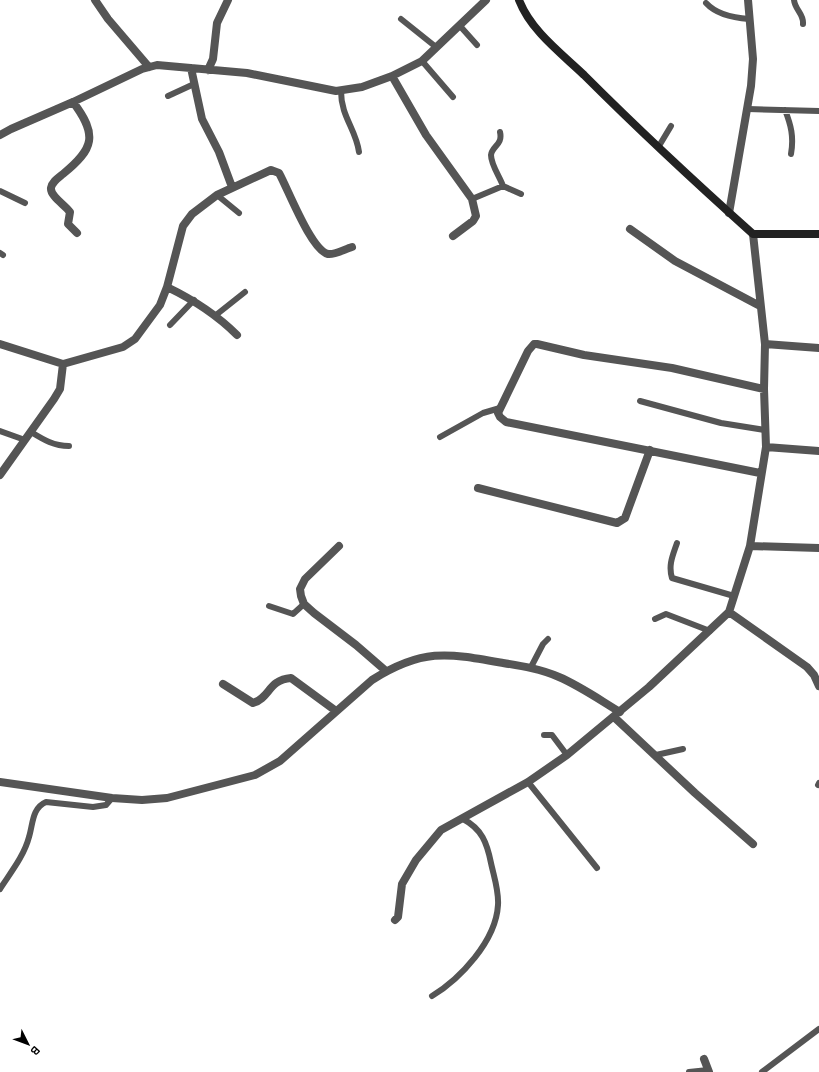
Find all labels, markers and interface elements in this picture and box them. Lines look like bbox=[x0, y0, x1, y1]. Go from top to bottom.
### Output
north arrow bbox=[8, 1024, 48, 1064]
text: B bbox=[27, 1043, 42, 1058]

